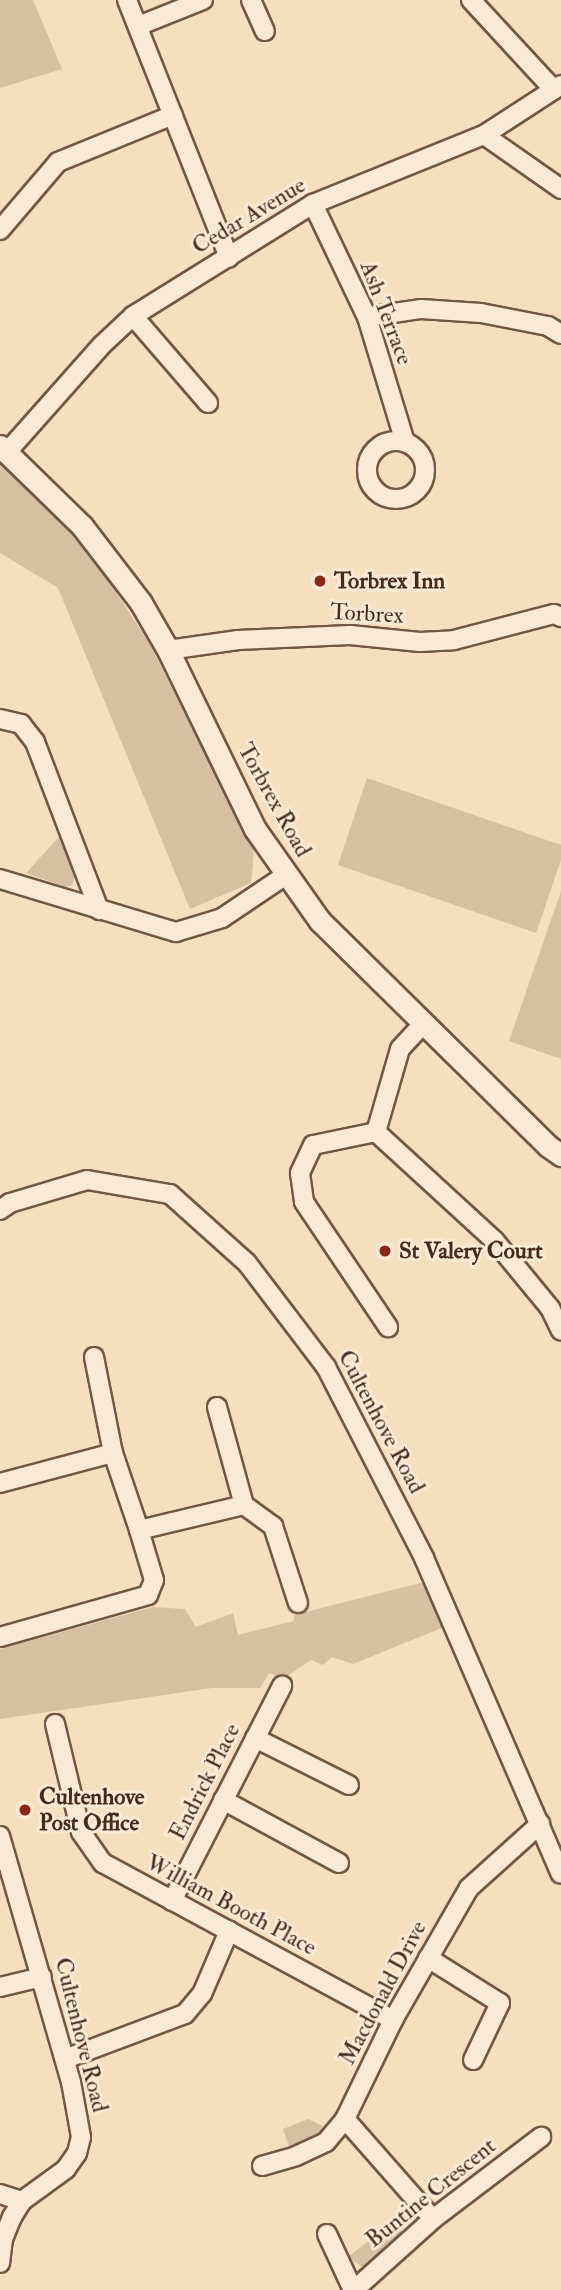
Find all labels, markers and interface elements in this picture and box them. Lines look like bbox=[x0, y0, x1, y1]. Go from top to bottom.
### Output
street label: Cedar Avenue bbox=[187, 171, 311, 261]
street label: Ash Terrace bbox=[354, 257, 418, 369]
place label: Torbrex Inn bbox=[334, 567, 445, 595]
marker: Torbrex Inn bbox=[312, 573, 328, 589]
street label: Torbrex bbox=[330, 598, 404, 630]
street label: Torbrex Road bbox=[231, 738, 317, 862]
place label: St Valery Court bbox=[399, 1237, 543, 1265]
marker: St Valery Court bbox=[377, 1243, 393, 1259]
street label: Cultenhove Road bbox=[332, 1346, 430, 1498]
street label: Endrick Place bbox=[164, 1719, 246, 1845]
place label: Cultenhove Post Office bbox=[39, 1783, 144, 1837]
marker: Cultenhove Post Office bbox=[17, 1802, 33, 1818]
street label: William Booth Place bbox=[141, 1848, 321, 1962]
street label: Macdonald Drive bbox=[333, 1916, 433, 2070]
street label: Cultenhove Road bbox=[48, 1955, 114, 2115]
street label: Buntine Crescent bbox=[360, 2132, 502, 2254]

